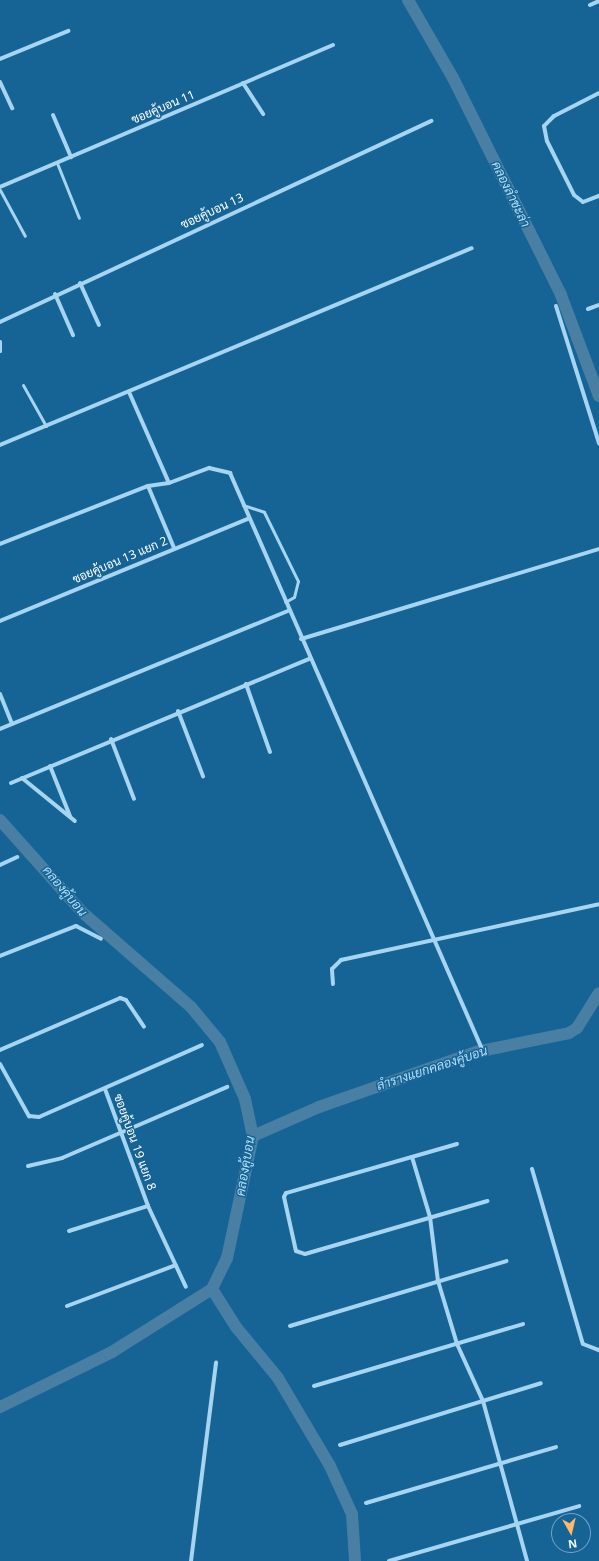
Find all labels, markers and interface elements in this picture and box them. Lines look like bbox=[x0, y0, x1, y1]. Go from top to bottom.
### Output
street label: ซอยคู้บอน 11 bbox=[129, 87, 197, 127]
water label: คลองลำชะล่า bbox=[488, 158, 534, 230]
street label: ซอยคู้บอน 13 bbox=[178, 190, 246, 232]
street label: ซอยคู้บอน 13 แยก 2 bbox=[70, 534, 170, 586]
water label: คลองคู้บอน bbox=[39, 863, 91, 919]
water label: ลำรางแยกคลองคู้บอน bbox=[375, 1043, 489, 1093]
street label: ซอยคู้บอน 19 แยก 8 bbox=[111, 1092, 159, 1192]
water label: คลองคู้บอน bbox=[232, 1135, 258, 1197]
north arrow bbox=[551, 1513, 591, 1553]
text: N bbox=[567, 1536, 578, 1552]

